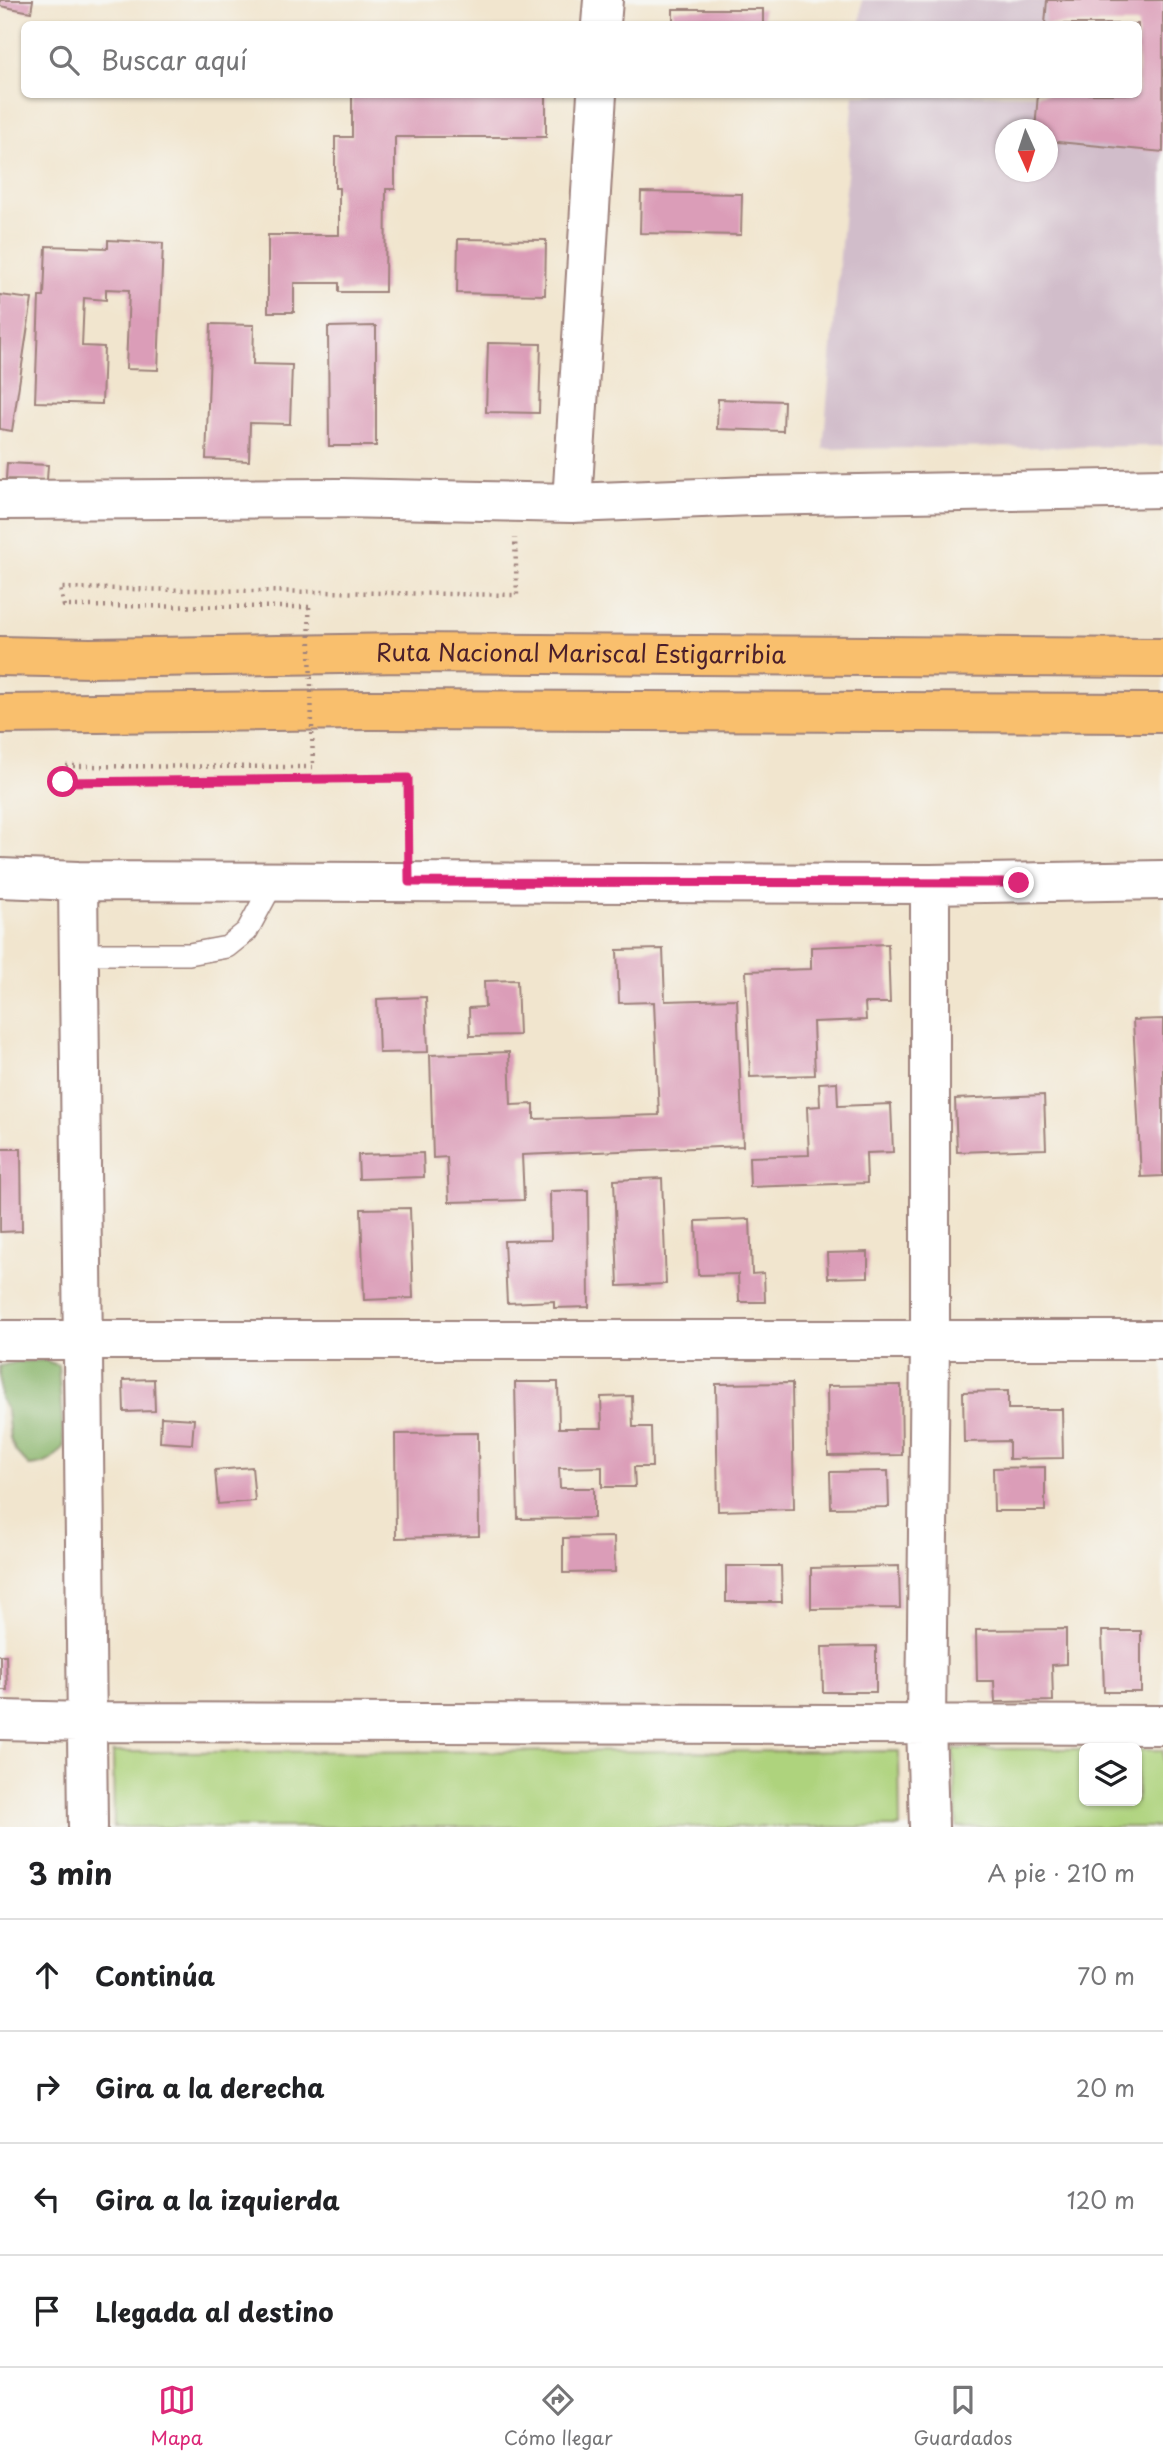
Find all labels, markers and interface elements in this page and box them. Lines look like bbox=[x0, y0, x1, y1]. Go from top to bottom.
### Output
search box bbox=[21, 21, 1142, 98]
text: Buscar aquí bbox=[101, 40, 247, 79]
icon: search bbox=[45, 41, 83, 79]
north arrow bbox=[995, 119, 1058, 182]
street label: Ruta Nacional Mariscal Estigarribia bbox=[375, 633, 786, 672]
route start bbox=[47, 766, 78, 797]
route end bbox=[1003, 867, 1034, 898]
map controls bbox=[1079, 1743, 1142, 1806]
button: layers bbox=[1079, 1743, 1142, 1806]
text: 3 min bbox=[28, 1850, 113, 1895]
text: A pie · 210 m bbox=[988, 1855, 1135, 1890]
icon: ahead bbox=[28, 1956, 66, 1994]
text: Continúa bbox=[95, 1956, 215, 1995]
text: 70 m bbox=[1077, 1958, 1135, 1993]
icon: right bbox=[28, 2068, 66, 2106]
text: Gira a la derecha bbox=[95, 2068, 325, 2107]
text: 20 m bbox=[1076, 2070, 1135, 2105]
icon: left bbox=[28, 2180, 66, 2218]
text: Gira a la izquierda bbox=[95, 2180, 340, 2219]
text: 120 m bbox=[1067, 2182, 1135, 2217]
icon: arrive bbox=[28, 2292, 66, 2330]
text: Llegada al destino bbox=[95, 2292, 334, 2331]
tab: Mapa bbox=[151, 2381, 203, 2451]
tab: Cómo llegar bbox=[504, 2381, 613, 2451]
tab: Guardados bbox=[914, 2381, 1012, 2451]

